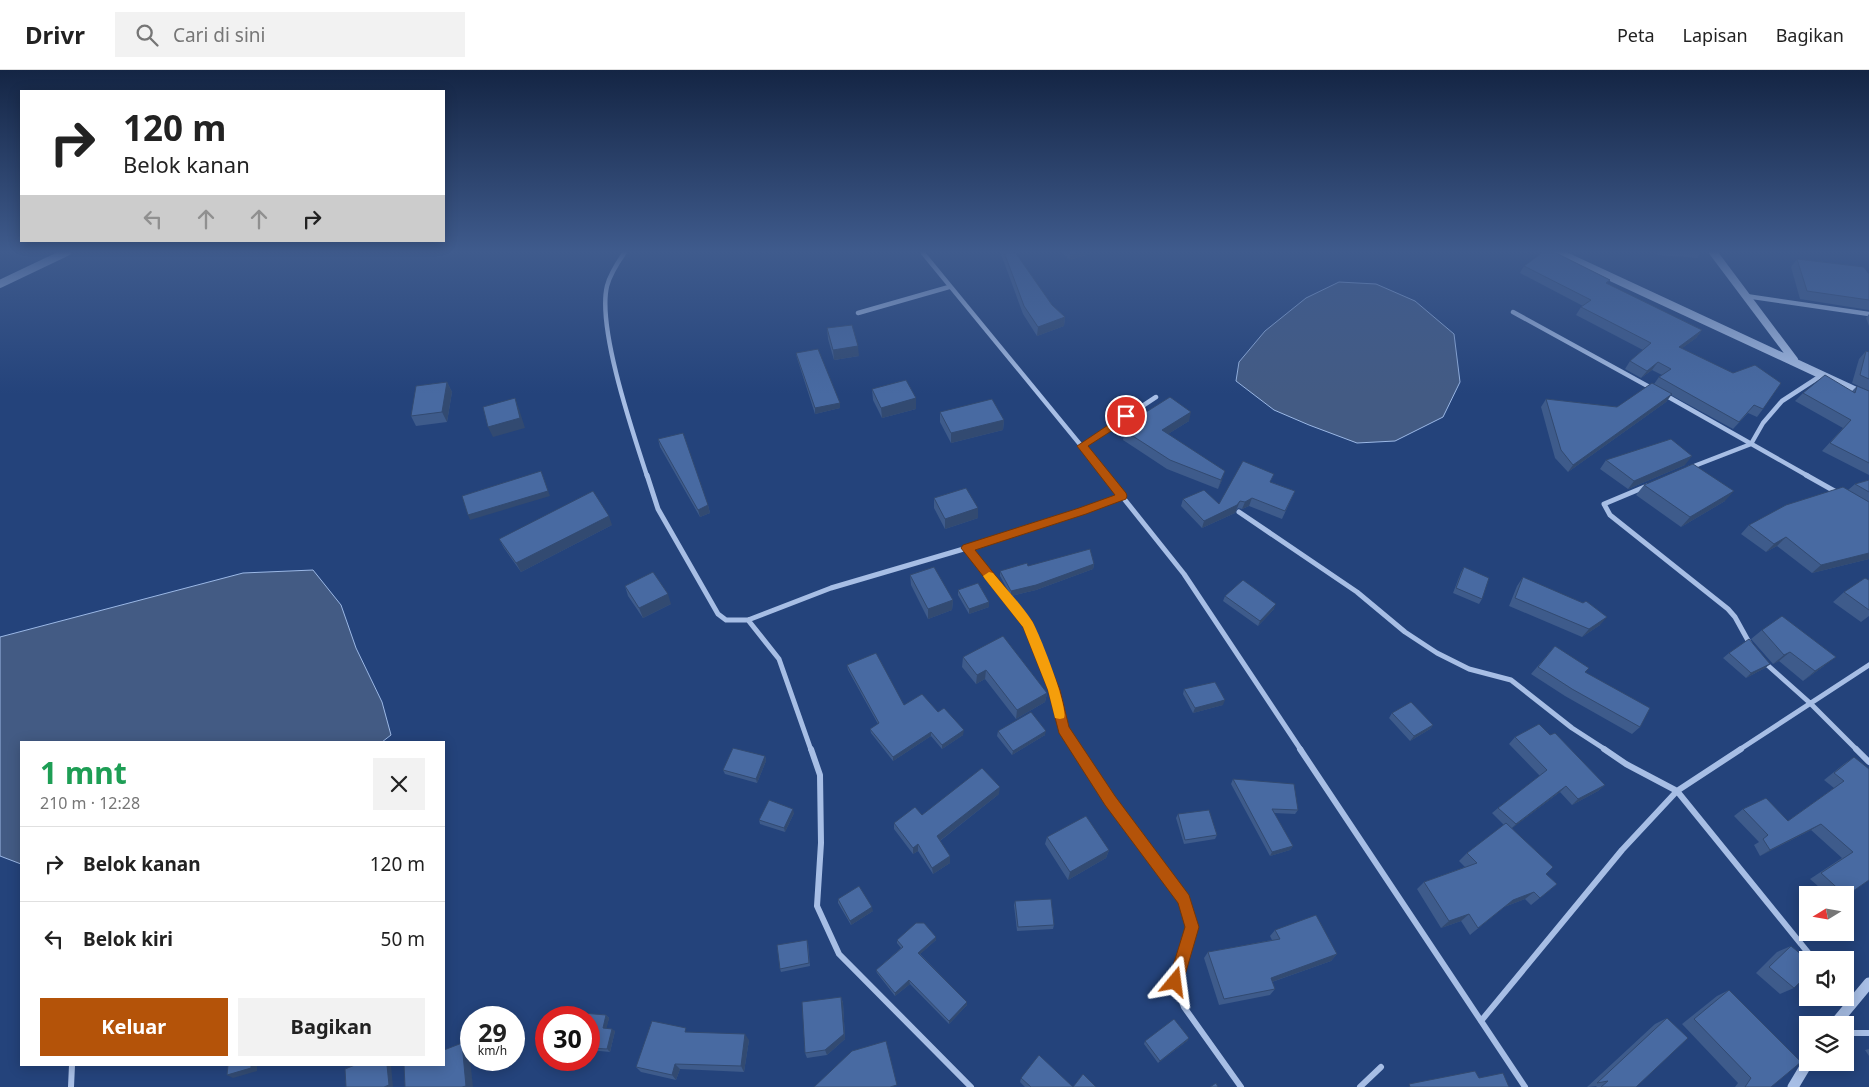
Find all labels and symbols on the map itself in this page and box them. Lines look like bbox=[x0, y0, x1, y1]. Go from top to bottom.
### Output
pin bbox=[1105, 395, 1147, 437]
north arrow bbox=[1799, 886, 1854, 941]
position arrow bbox=[1148, 955, 1200, 1007]
speed limit sign: 30 bbox=[535, 1006, 600, 1071]

